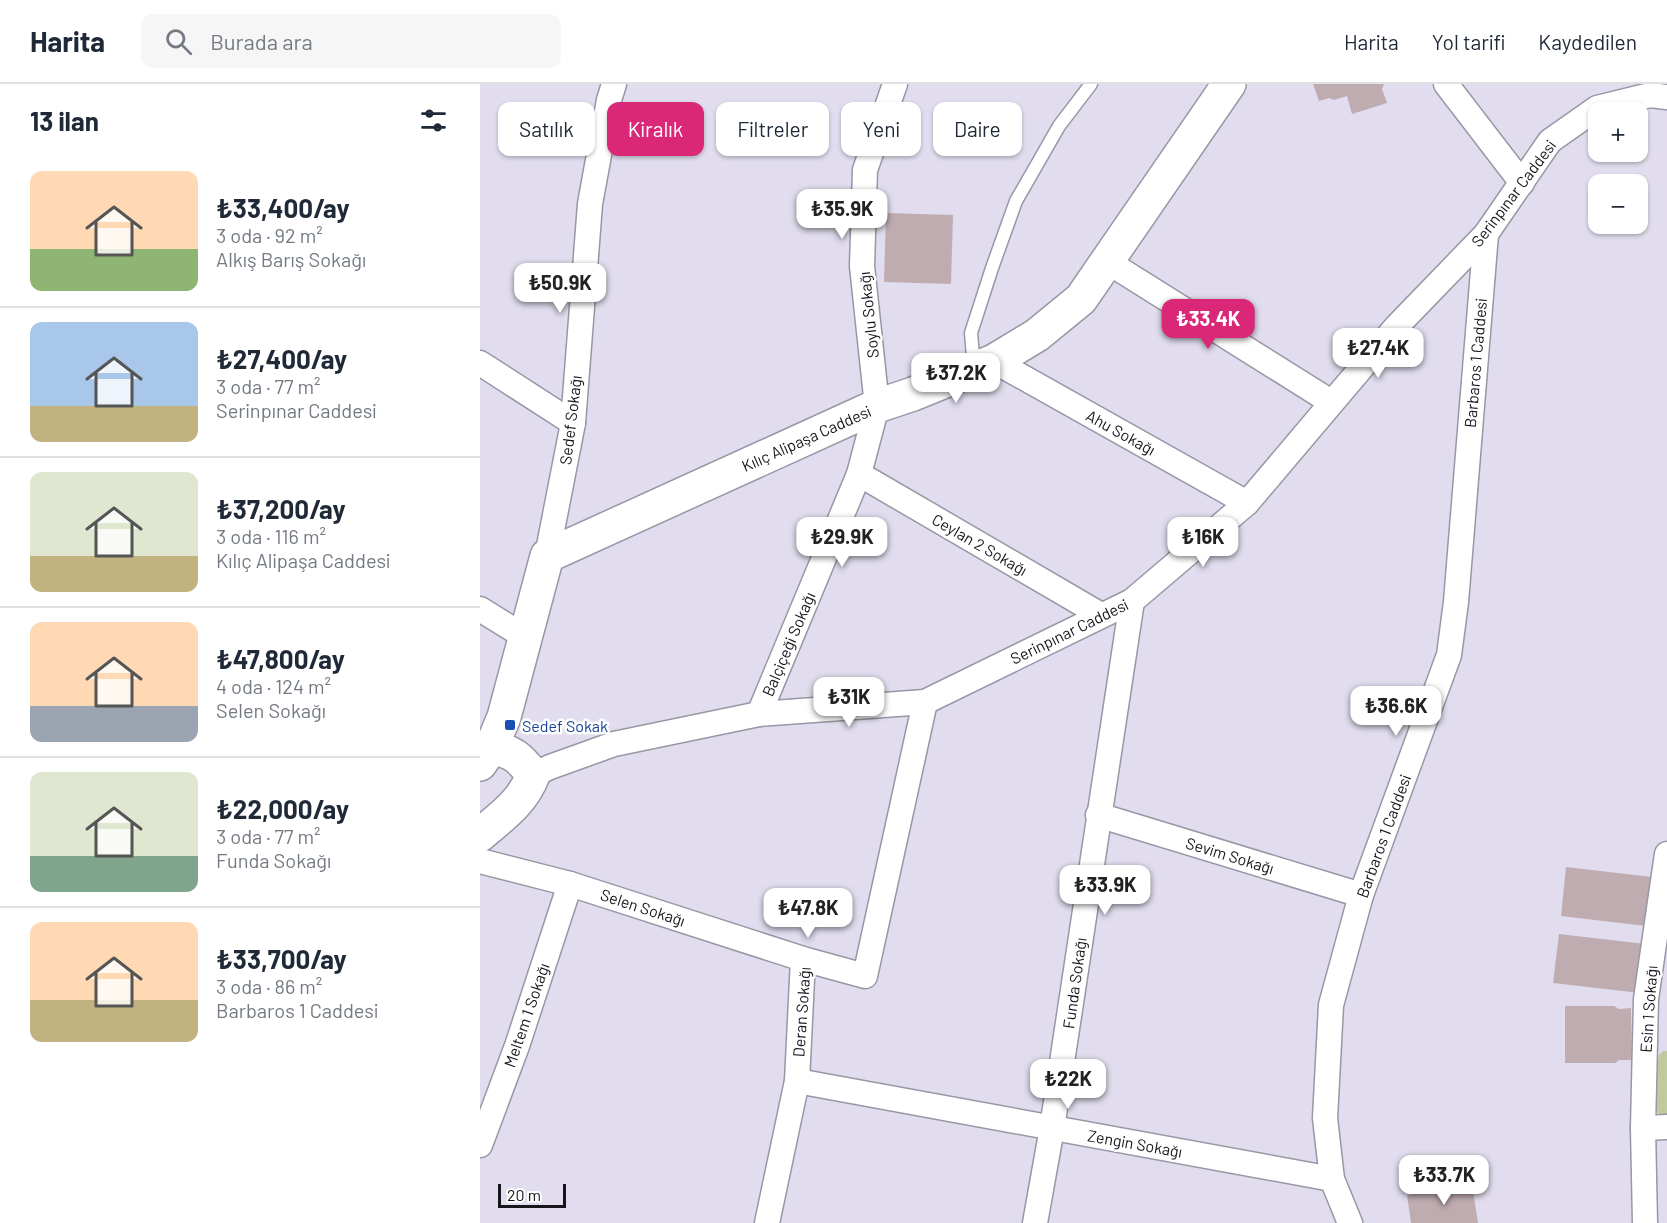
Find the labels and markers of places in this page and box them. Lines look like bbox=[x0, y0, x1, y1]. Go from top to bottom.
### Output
pin: ₺35.9K bbox=[793, 189, 891, 240]
pin: ₺50.9K bbox=[511, 263, 609, 314]
pin: ₺33.4K bbox=[1159, 299, 1257, 350]
pin: ₺27.4K bbox=[1329, 328, 1427, 379]
pin: ₺37.2K bbox=[907, 353, 1005, 404]
pin: ₺29.9K bbox=[793, 517, 891, 568]
pin: ₺16K bbox=[1167, 517, 1239, 568]
pin: ₺31K bbox=[813, 677, 885, 728]
pin: ₺36.6K bbox=[1347, 686, 1445, 737]
place label: Sedef Sokak bbox=[522, 716, 608, 735]
marker: Sedef Sokak bbox=[503, 718, 517, 732]
pin: ₺33.9K bbox=[1056, 865, 1154, 916]
pin: ₺47.8K bbox=[759, 888, 857, 939]
pin: ₺22K bbox=[1032, 1059, 1104, 1110]
pin: ₺33.7K bbox=[1395, 1155, 1493, 1206]

